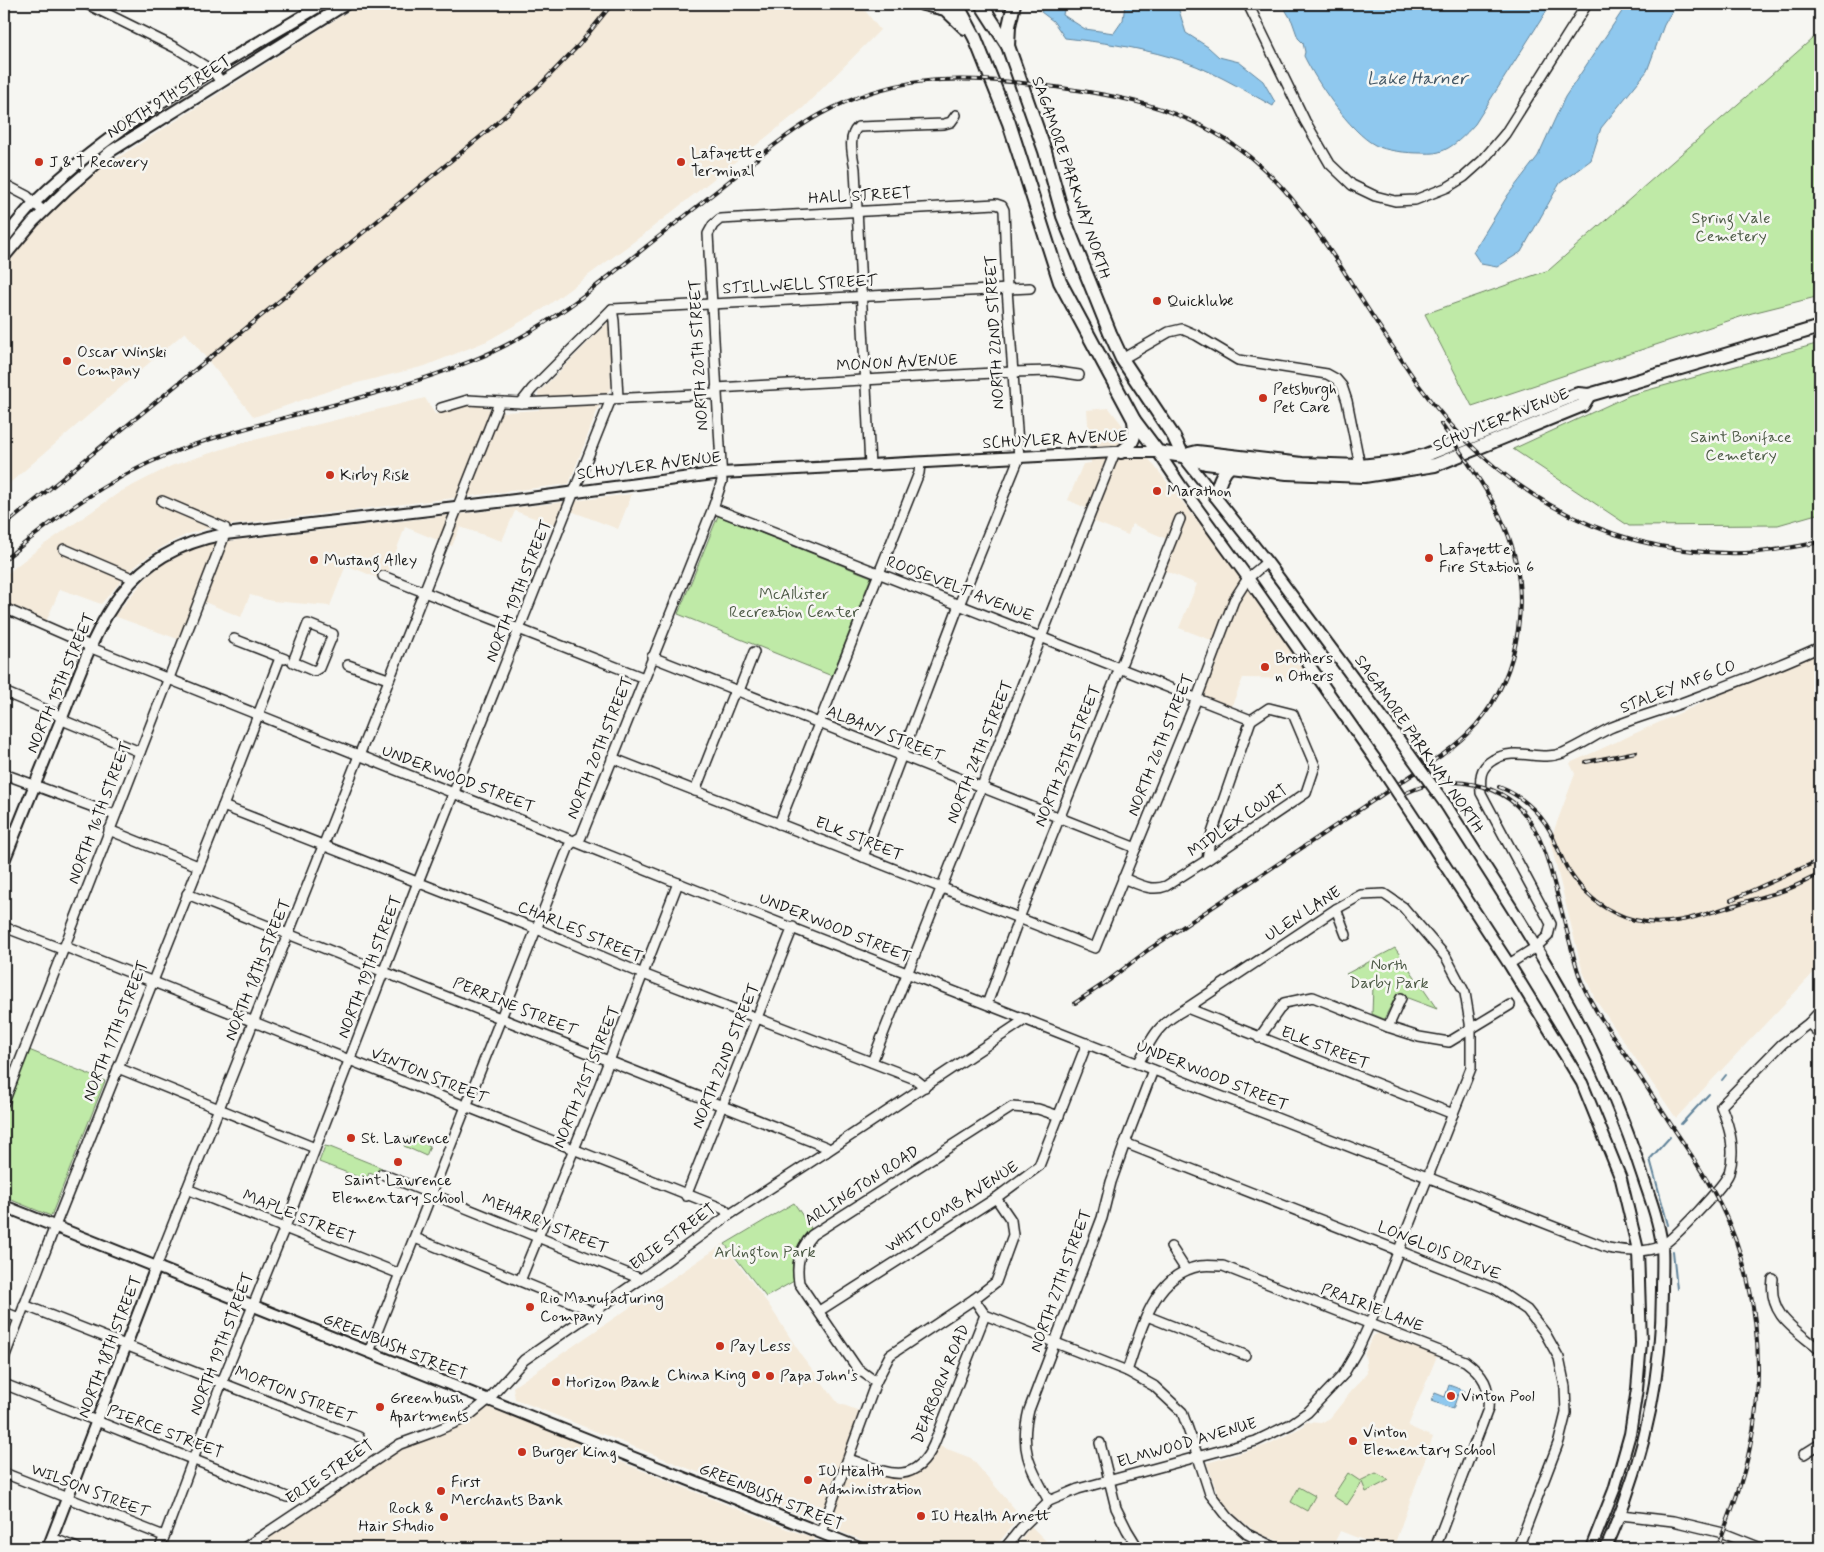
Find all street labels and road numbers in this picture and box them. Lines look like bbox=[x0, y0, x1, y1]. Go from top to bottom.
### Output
street label: NORTH 9TH STREET bbox=[103, 50, 235, 144]
street label: SAGAMORE PARKWAY NORTH bbox=[1026, 74, 1116, 282]
street label: HALL STREET bbox=[808, 183, 912, 209]
street label: NORTH 22ND STREET bbox=[980, 254, 1010, 410]
street label: STILLWELL STREET bbox=[722, 270, 879, 300]
street label: NORTH 20TH STREET bbox=[685, 279, 713, 431]
street label: MONON AVENUE bbox=[836, 349, 958, 377]
street label: SCHUYLER AVENUE bbox=[1430, 383, 1572, 457]
street label: SCHUYLER AVENUE bbox=[982, 426, 1128, 454]
street label: SCHUYLER AVENUE bbox=[576, 447, 722, 485]
street label: NORTH 19TH STREET bbox=[481, 517, 557, 665]
street label: ROOSEVELT AVENUE bbox=[883, 551, 1037, 627]
street label: NORTH 15TH STREET bbox=[22, 610, 100, 756]
street label: SAGAMORE PARKWAY NORTH bbox=[1349, 651, 1489, 837]
street label: STALEY MFG CO bbox=[1617, 655, 1739, 719]
street label: NORTH 26TH STREET bbox=[1123, 671, 1199, 819]
street label: NORTH 20TH STREET bbox=[562, 674, 638, 822]
street label: NORTH 24TH STREET bbox=[942, 677, 1018, 827]
street label: NORTH 25TH STREET bbox=[1030, 682, 1106, 830]
street label: ALBANY STREET bbox=[823, 701, 948, 768]
street label: NORTH 16TH STREET bbox=[63, 739, 137, 887]
street label: UNDERWOOD STREET bbox=[379, 740, 537, 818]
street label: MIDLEX COURT bbox=[1184, 780, 1292, 862]
street label: ELK STREET bbox=[812, 812, 906, 866]
street label: ULEN LANE bbox=[1261, 882, 1345, 946]
street label: UNDERWOOD STREET bbox=[756, 888, 914, 968]
street label: NORTH 19TH STREET bbox=[333, 893, 407, 1041]
street label: NORTH 18TH STREET bbox=[220, 896, 296, 1044]
street label: CHARLES STREET bbox=[514, 896, 646, 968]
street label: NORTH 17TH STREET bbox=[78, 958, 154, 1104]
street label: PERRINE STREET bbox=[450, 973, 581, 1042]
street label: NORTH 22ND STREET bbox=[687, 980, 765, 1132]
street label: NORTH 21ST STREET bbox=[549, 1003, 625, 1151]
street label: ELK STREET bbox=[1278, 1022, 1372, 1074]
street label: UNDERWOOD STREET bbox=[1133, 1036, 1291, 1116]
street label: VINTON STREET bbox=[367, 1043, 492, 1109]
street label: ARLINGTON ROAD bbox=[801, 1141, 923, 1231]
street label: WHITCOMB AVENUE bbox=[881, 1156, 1023, 1258]
street label: MAPLE STREET bbox=[240, 1185, 358, 1249]
street label: MEHARRY STREET bbox=[479, 1189, 611, 1259]
street label: ERIE STREET bbox=[626, 1199, 720, 1275]
street label: NORTH 27TH STREET bbox=[1025, 1207, 1097, 1355]
street label: LONGLOIS DRIVE bbox=[1374, 1217, 1504, 1285]
street label: NORTH 19TH STREET bbox=[185, 1270, 259, 1418]
street label: NORTH 18TH STREET bbox=[73, 1273, 147, 1421]
street label: PRAIRIE LANE bbox=[1318, 1279, 1426, 1337]
street label: GREENBUSH STREET bbox=[320, 1308, 470, 1386]
street label: DEARBORN ROAD bbox=[907, 1321, 975, 1447]
street label: MORTON STREET bbox=[231, 1361, 360, 1429]
street label: PIERCE STREET bbox=[104, 1400, 226, 1464]
street label: ELMWOOD AVENUE bbox=[1115, 1413, 1259, 1473]
street label: ERIE STREET bbox=[282, 1435, 378, 1509]
street label: GREENBUSH STREET bbox=[696, 1458, 846, 1536]
street label: WILSON STREET bbox=[28, 1459, 153, 1524]

